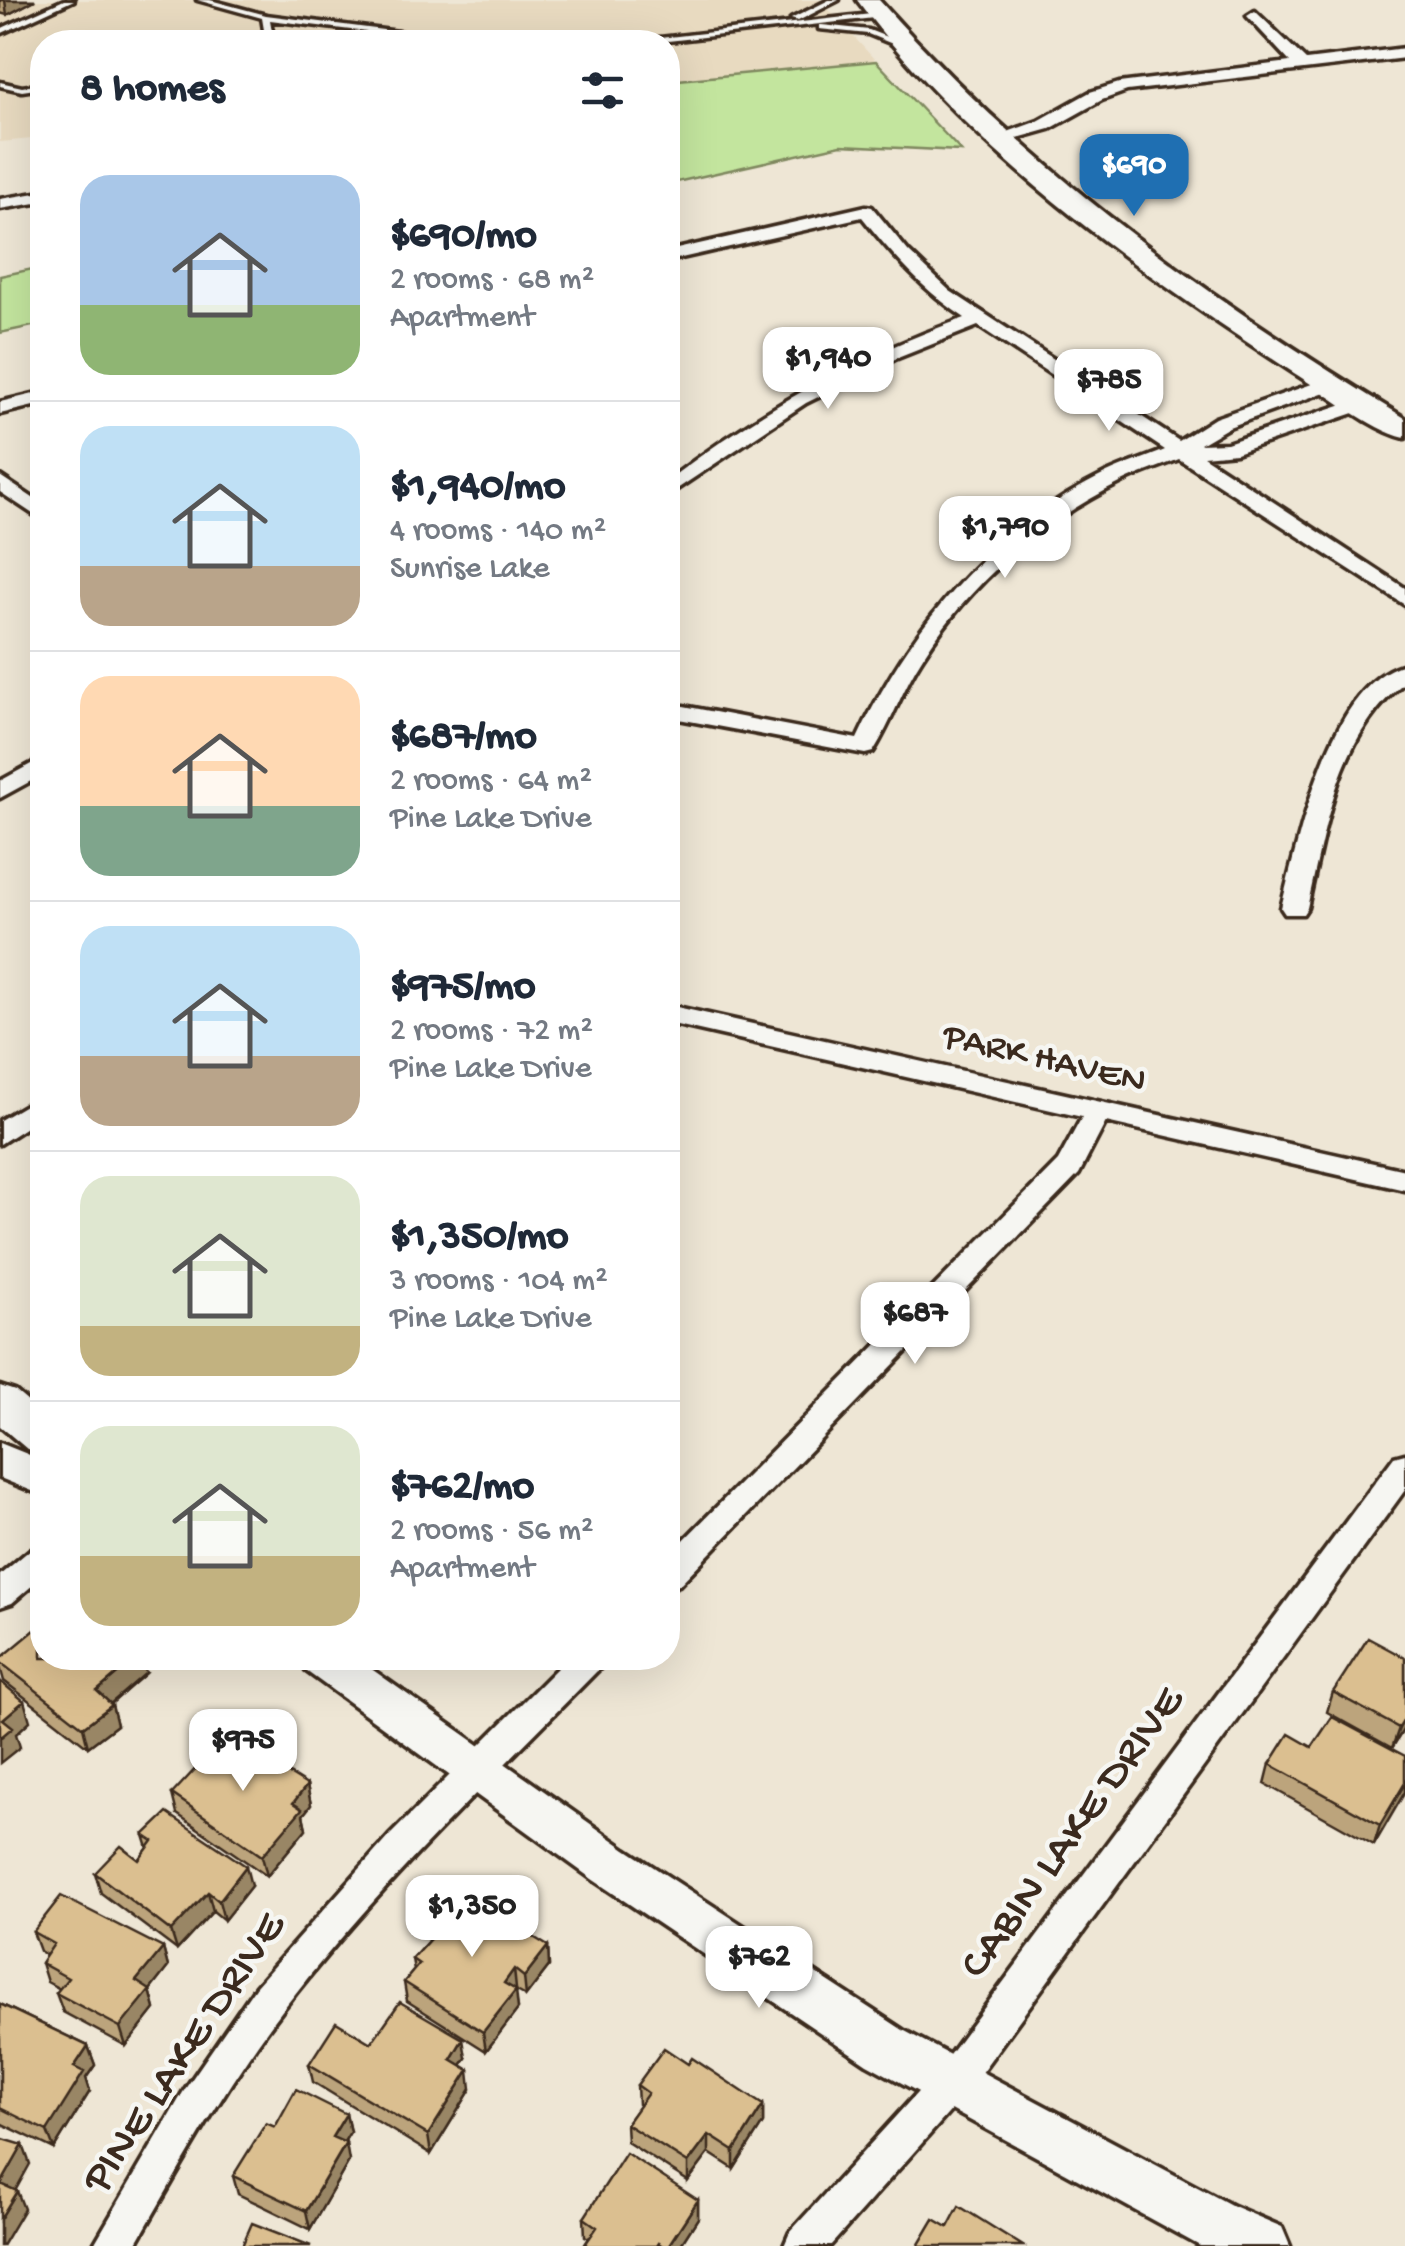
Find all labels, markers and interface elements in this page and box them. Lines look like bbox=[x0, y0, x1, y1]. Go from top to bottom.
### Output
icon: filters bbox=[575, 63, 630, 118]
text: 8 homes bbox=[80, 66, 224, 115]
pin: $690 bbox=[1075, 134, 1193, 219]
text: $690 bbox=[1102, 147, 1166, 185]
text: $690/mo bbox=[390, 213, 537, 262]
icon: home bbox=[160, 215, 280, 335]
text: 2 rooms · 68 m² bbox=[390, 262, 594, 300]
text: Apartment bbox=[390, 300, 534, 338]
pin: $1,940 bbox=[747, 327, 909, 412]
text: $1,940 bbox=[785, 340, 871, 378]
pin: $785 bbox=[1050, 349, 1168, 434]
text: $785 bbox=[1076, 362, 1142, 400]
text: $1,940/mo bbox=[390, 464, 566, 513]
icon: home bbox=[160, 466, 280, 586]
pin: $1,790 bbox=[924, 496, 1086, 581]
text: $1,790 bbox=[961, 509, 1049, 547]
text: 4 rooms · 140 m² bbox=[390, 513, 606, 551]
text: Sunrise Lake bbox=[390, 551, 549, 589]
text: $687/mo bbox=[390, 714, 537, 763]
icon: home bbox=[160, 716, 280, 836]
text: 2 rooms · 64 m² bbox=[390, 763, 592, 801]
text: Pine Lake Drive bbox=[390, 801, 591, 839]
text: $975/mo bbox=[390, 964, 536, 1013]
icon: home bbox=[160, 966, 280, 1086]
text: 2 rooms · 72 m² bbox=[390, 1013, 593, 1051]
street label: PARK HAVEN bbox=[937, 1016, 1150, 1106]
text: Pine Lake Drive bbox=[390, 1051, 591, 1089]
text: $1,350/mo bbox=[390, 1214, 568, 1263]
icon: home bbox=[160, 1216, 280, 1336]
text: 3 rooms · 104 m² bbox=[390, 1263, 608, 1301]
pin: $687 bbox=[856, 1282, 974, 1367]
text: $687 bbox=[883, 1295, 947, 1333]
text: Pine Lake Drive bbox=[390, 1301, 591, 1339]
text: $762/mo bbox=[390, 1464, 534, 1513]
icon: home bbox=[160, 1466, 280, 1586]
text: 2 rooms · 56 m² bbox=[390, 1513, 594, 1551]
text: Apartment bbox=[390, 1551, 534, 1589]
street label: CABIN LAKE DRIVE bbox=[950, 1676, 1199, 1990]
pin: $975 bbox=[184, 1709, 302, 1794]
text: $975 bbox=[211, 1722, 275, 1760]
pin: $1,350 bbox=[391, 1875, 553, 1960]
text: $1,350 bbox=[428, 1888, 516, 1926]
street label: PINE LAKE DRIVE bbox=[71, 1902, 300, 2206]
pin: $762 bbox=[700, 1926, 818, 2011]
text: $762 bbox=[728, 1939, 790, 1977]

